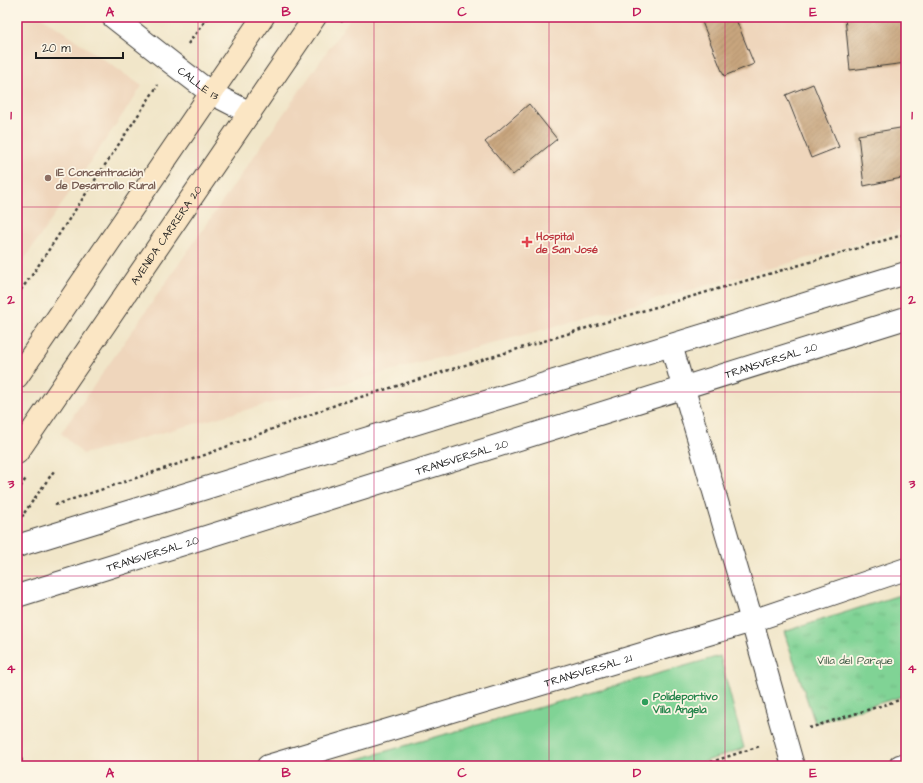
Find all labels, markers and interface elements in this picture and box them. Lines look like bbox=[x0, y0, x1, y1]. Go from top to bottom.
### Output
text: A bbox=[106, 3, 115, 21]
text: B bbox=[281, 3, 291, 21]
text: C bbox=[457, 3, 467, 21]
text: D bbox=[633, 3, 642, 21]
text: E bbox=[809, 3, 817, 21]
scale bar bbox=[36, 34, 123, 60]
text: 20 m bbox=[42, 40, 71, 57]
street label: CALLE 13 bbox=[175, 63, 222, 104]
text: 1 bbox=[10, 106, 12, 124]
text: 1 bbox=[911, 106, 913, 124]
place label: IE Concentración de Desarrollo Rural bbox=[55, 165, 156, 193]
marker: IE Concentración de Desarrollo Rural bbox=[43, 173, 53, 183]
street label: AVENIDA CARRERA 20 bbox=[127, 182, 205, 288]
place label: Hospital de San José bbox=[535, 229, 598, 257]
marker: Hospital de San José bbox=[521, 236, 533, 248]
text: 2 bbox=[6, 291, 15, 309]
text: 2 bbox=[907, 291, 916, 309]
street label: TRANSVERSAL 20 bbox=[723, 339, 819, 382]
street label: TRANSVERSAL 20 bbox=[414, 435, 510, 478]
text: 3 bbox=[7, 475, 15, 493]
text: 3 bbox=[908, 475, 916, 493]
street label: TRANSVERSAL 20 bbox=[104, 532, 201, 575]
street label: TRANSVERSAL 21 bbox=[542, 650, 634, 690]
park label: Villa del Parque bbox=[817, 653, 893, 668]
text: 4 bbox=[7, 660, 16, 678]
text: 4 bbox=[908, 660, 917, 678]
place label: Polideportivo Villa Angela bbox=[652, 689, 718, 719]
marker: Polideportivo Villa Angela bbox=[640, 697, 650, 707]
text: A bbox=[106, 764, 115, 782]
text: B bbox=[281, 764, 291, 782]
text: C bbox=[457, 764, 467, 782]
text: D bbox=[633, 764, 642, 782]
text: E bbox=[809, 764, 817, 782]

